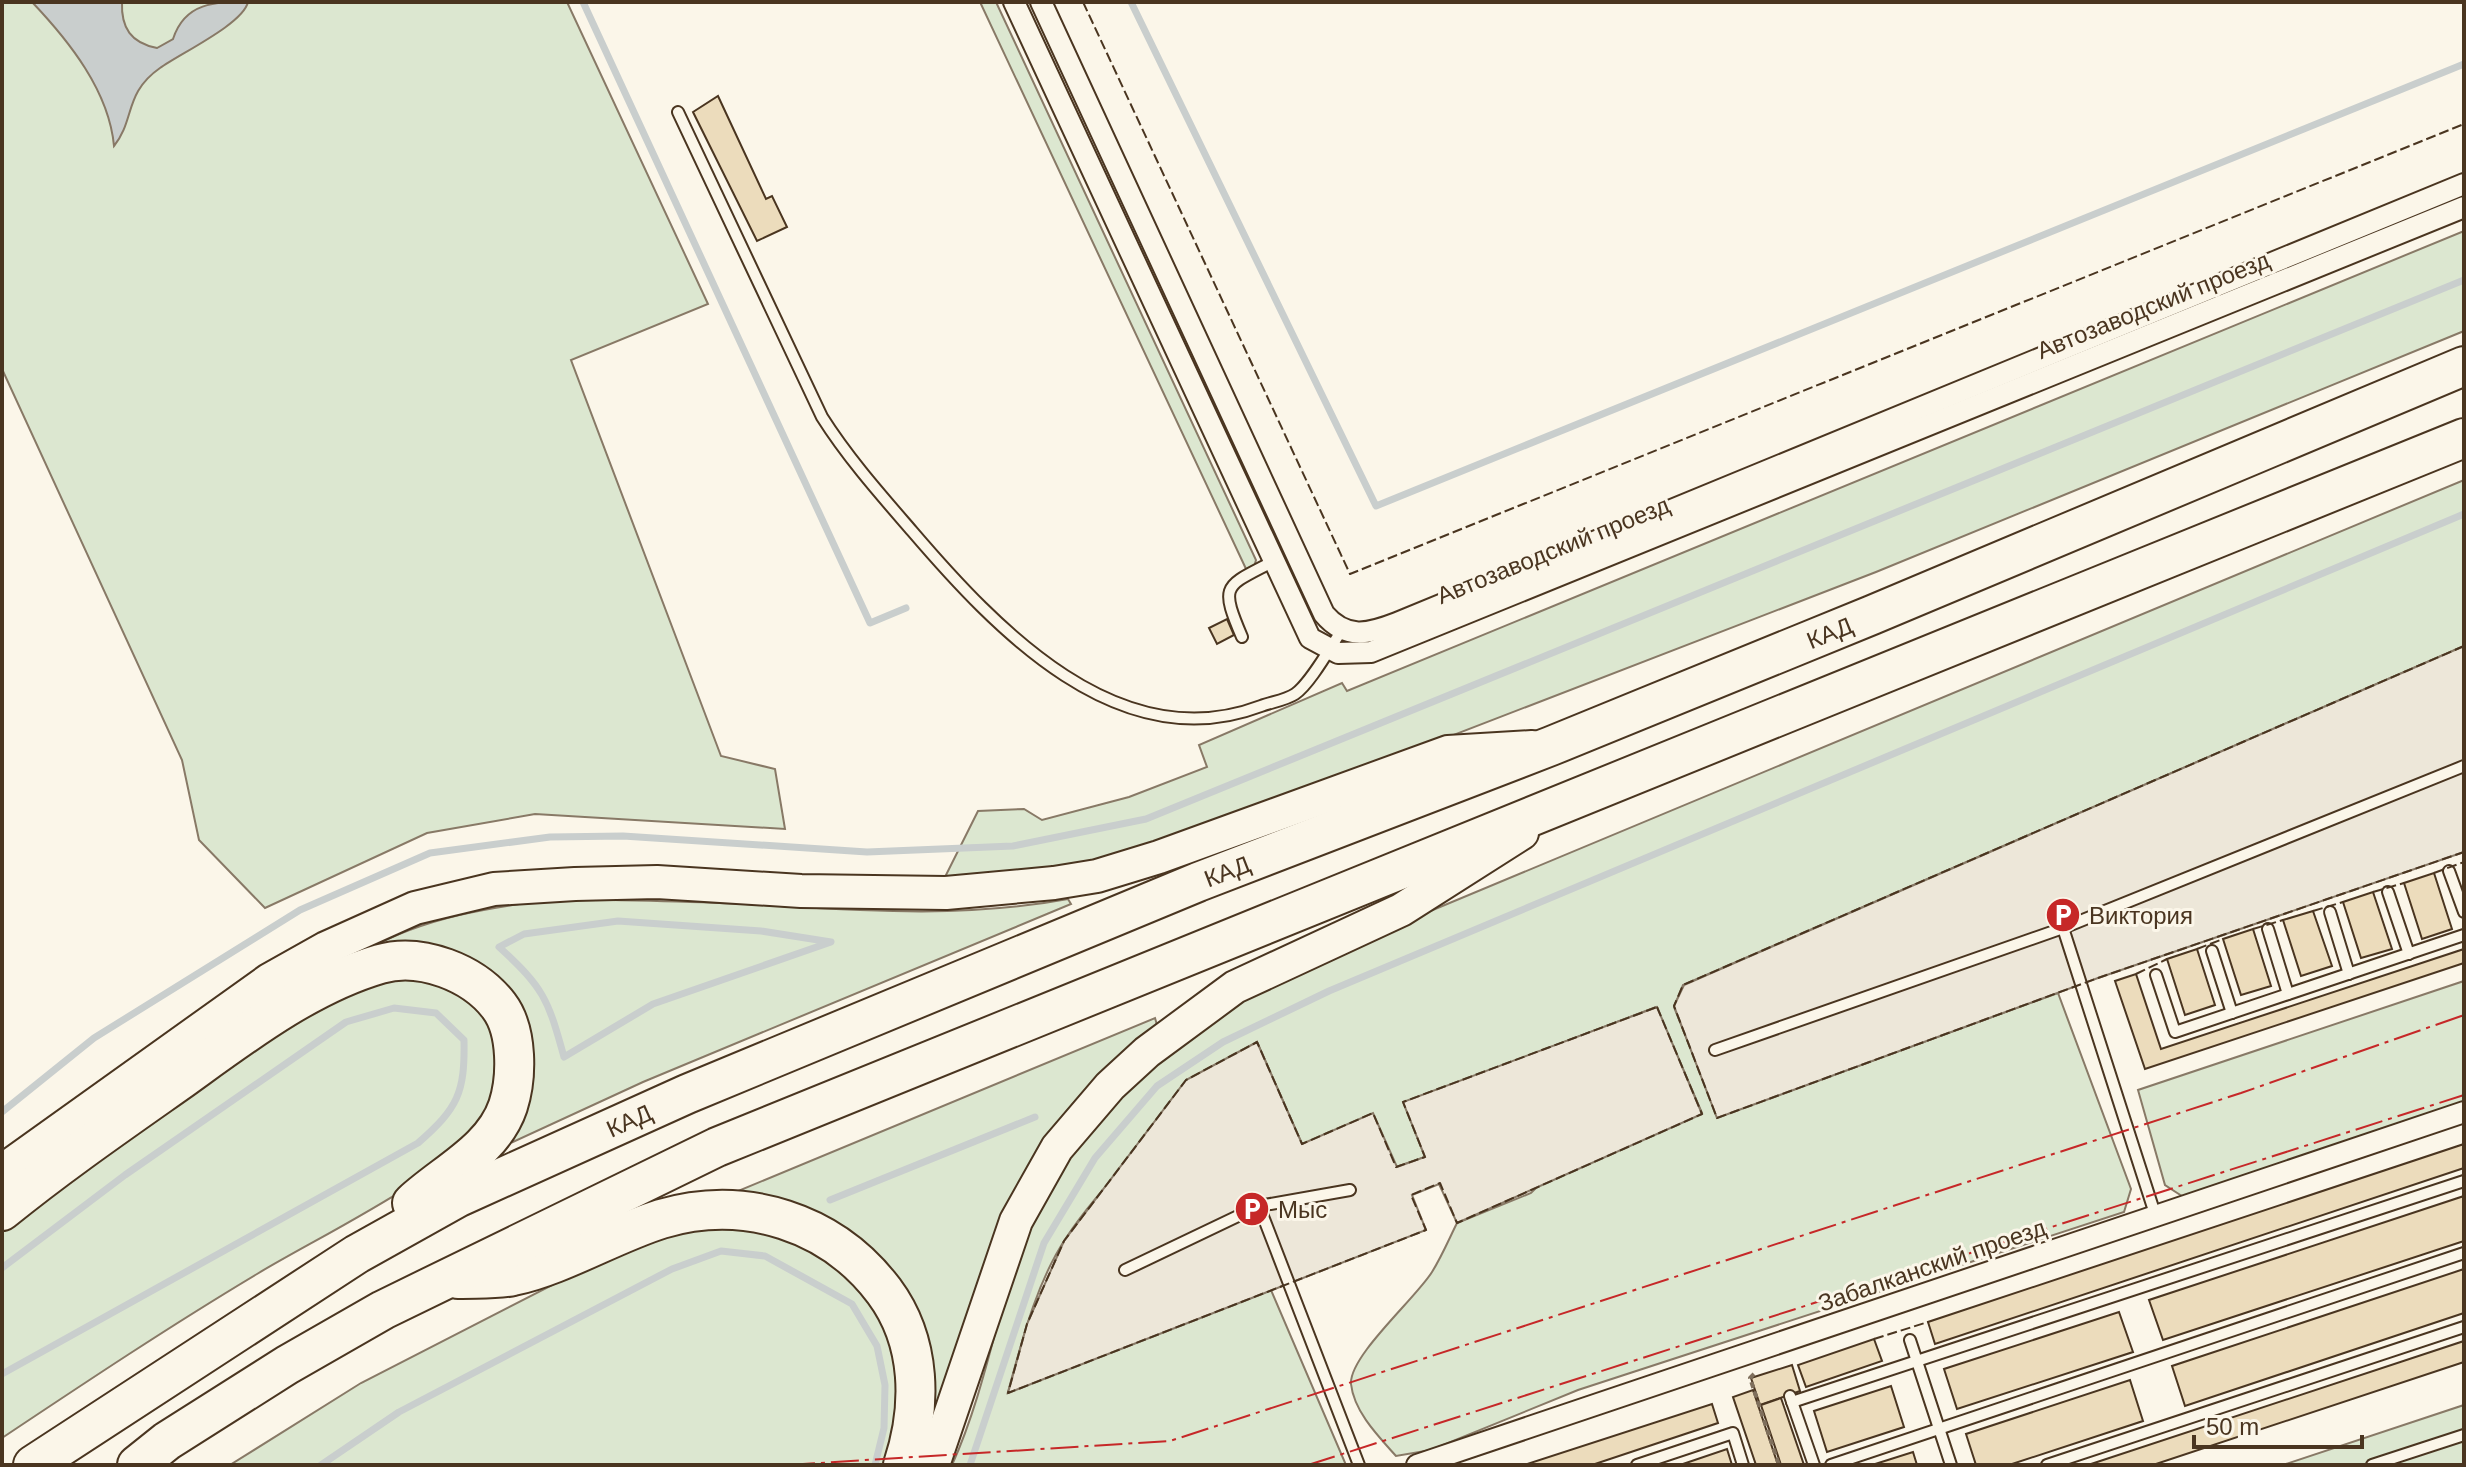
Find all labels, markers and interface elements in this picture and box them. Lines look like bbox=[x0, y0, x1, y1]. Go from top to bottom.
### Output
street label: Автозаводский проезд bbox=[2033, 246, 2273, 364]
street label: Автозаводский проезд bbox=[1433, 491, 1673, 609]
street label: КАД bbox=[1803, 611, 1856, 654]
street label: КАД bbox=[1200, 850, 1254, 892]
parking icon: Виктория bbox=[2044, 896, 2082, 934]
place label: Виктория bbox=[2089, 902, 2193, 929]
street label: КАД bbox=[602, 1098, 656, 1142]
parking icon: Мыс bbox=[1233, 1190, 1271, 1228]
place label: Мыс bbox=[1278, 1196, 1327, 1223]
street label: Забалканский проезд bbox=[1815, 1213, 2049, 1317]
scale bar bbox=[2194, 1399, 2362, 1449]
text: 50 m bbox=[2206, 1413, 2259, 1440]

